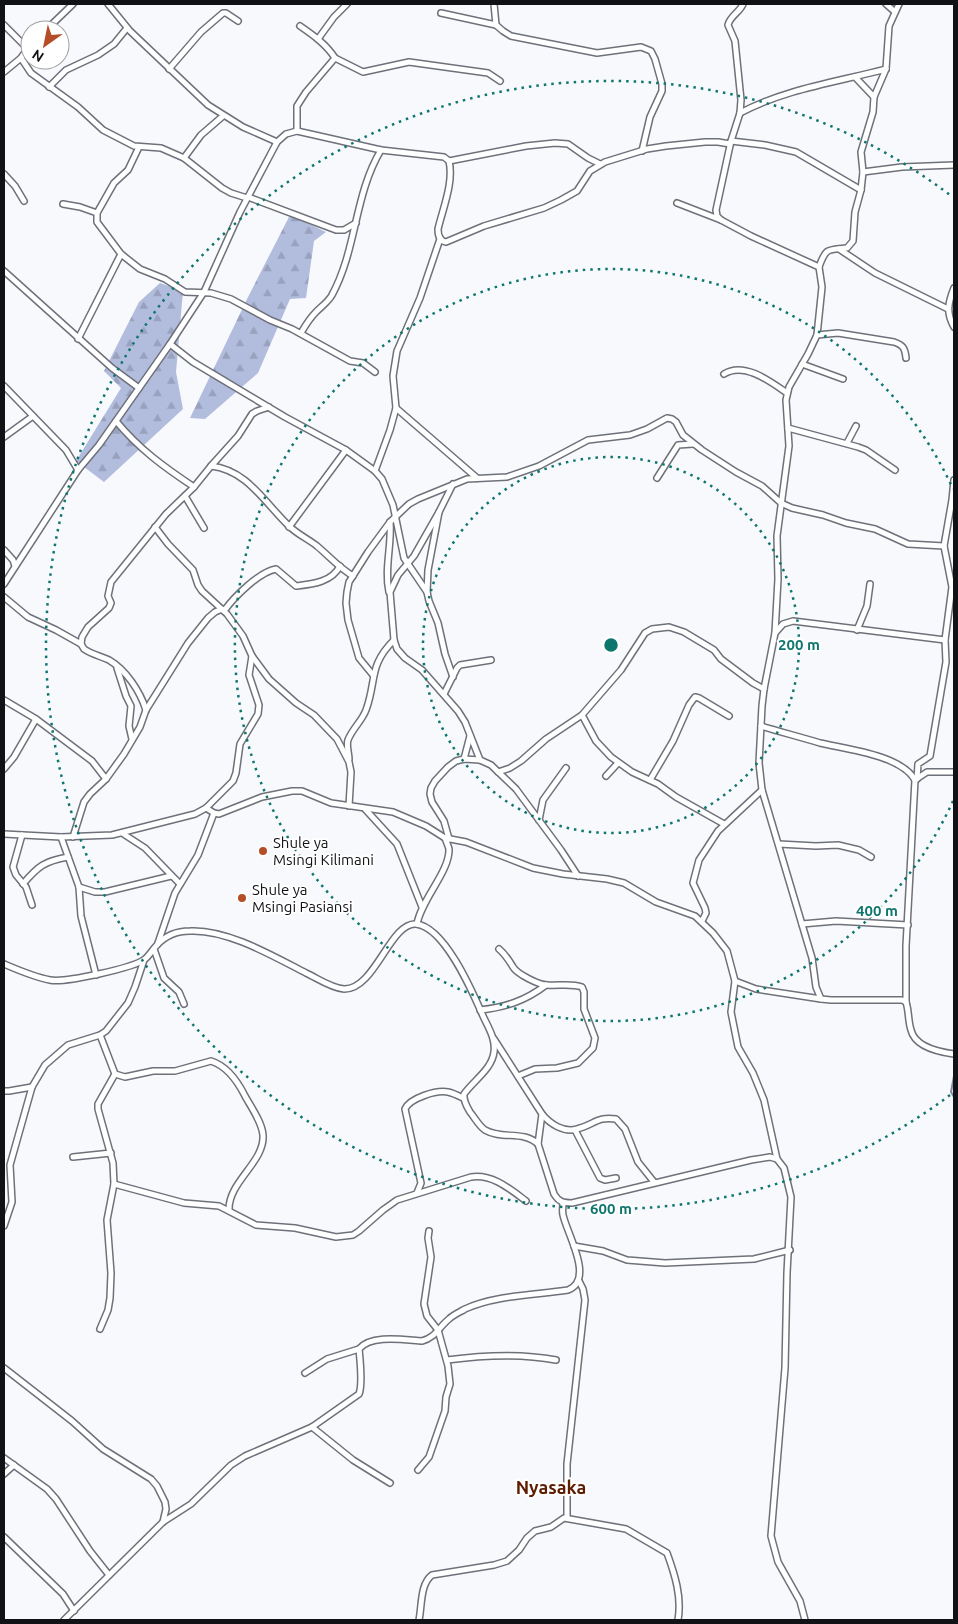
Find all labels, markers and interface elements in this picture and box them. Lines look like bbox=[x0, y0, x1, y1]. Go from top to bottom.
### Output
north arrow bbox=[20, 20, 70, 70]
text: N bbox=[29, 46, 47, 65]
centre of rings bbox=[602, 636, 620, 654]
text: 200 m bbox=[778, 636, 820, 653]
place label: Shule ya Msingi Kilimani bbox=[273, 834, 374, 868]
marker: Shule ya Msingi Kilimani bbox=[257, 845, 269, 857]
place label: Shule ya Msingi Pasiansi bbox=[252, 881, 353, 915]
marker: Shule ya Msingi Pasiansi bbox=[236, 892, 248, 904]
text: 400 m bbox=[856, 902, 898, 919]
text: 600 m bbox=[590, 1200, 632, 1217]
district label: Nyasaka bbox=[516, 1477, 586, 1497]

